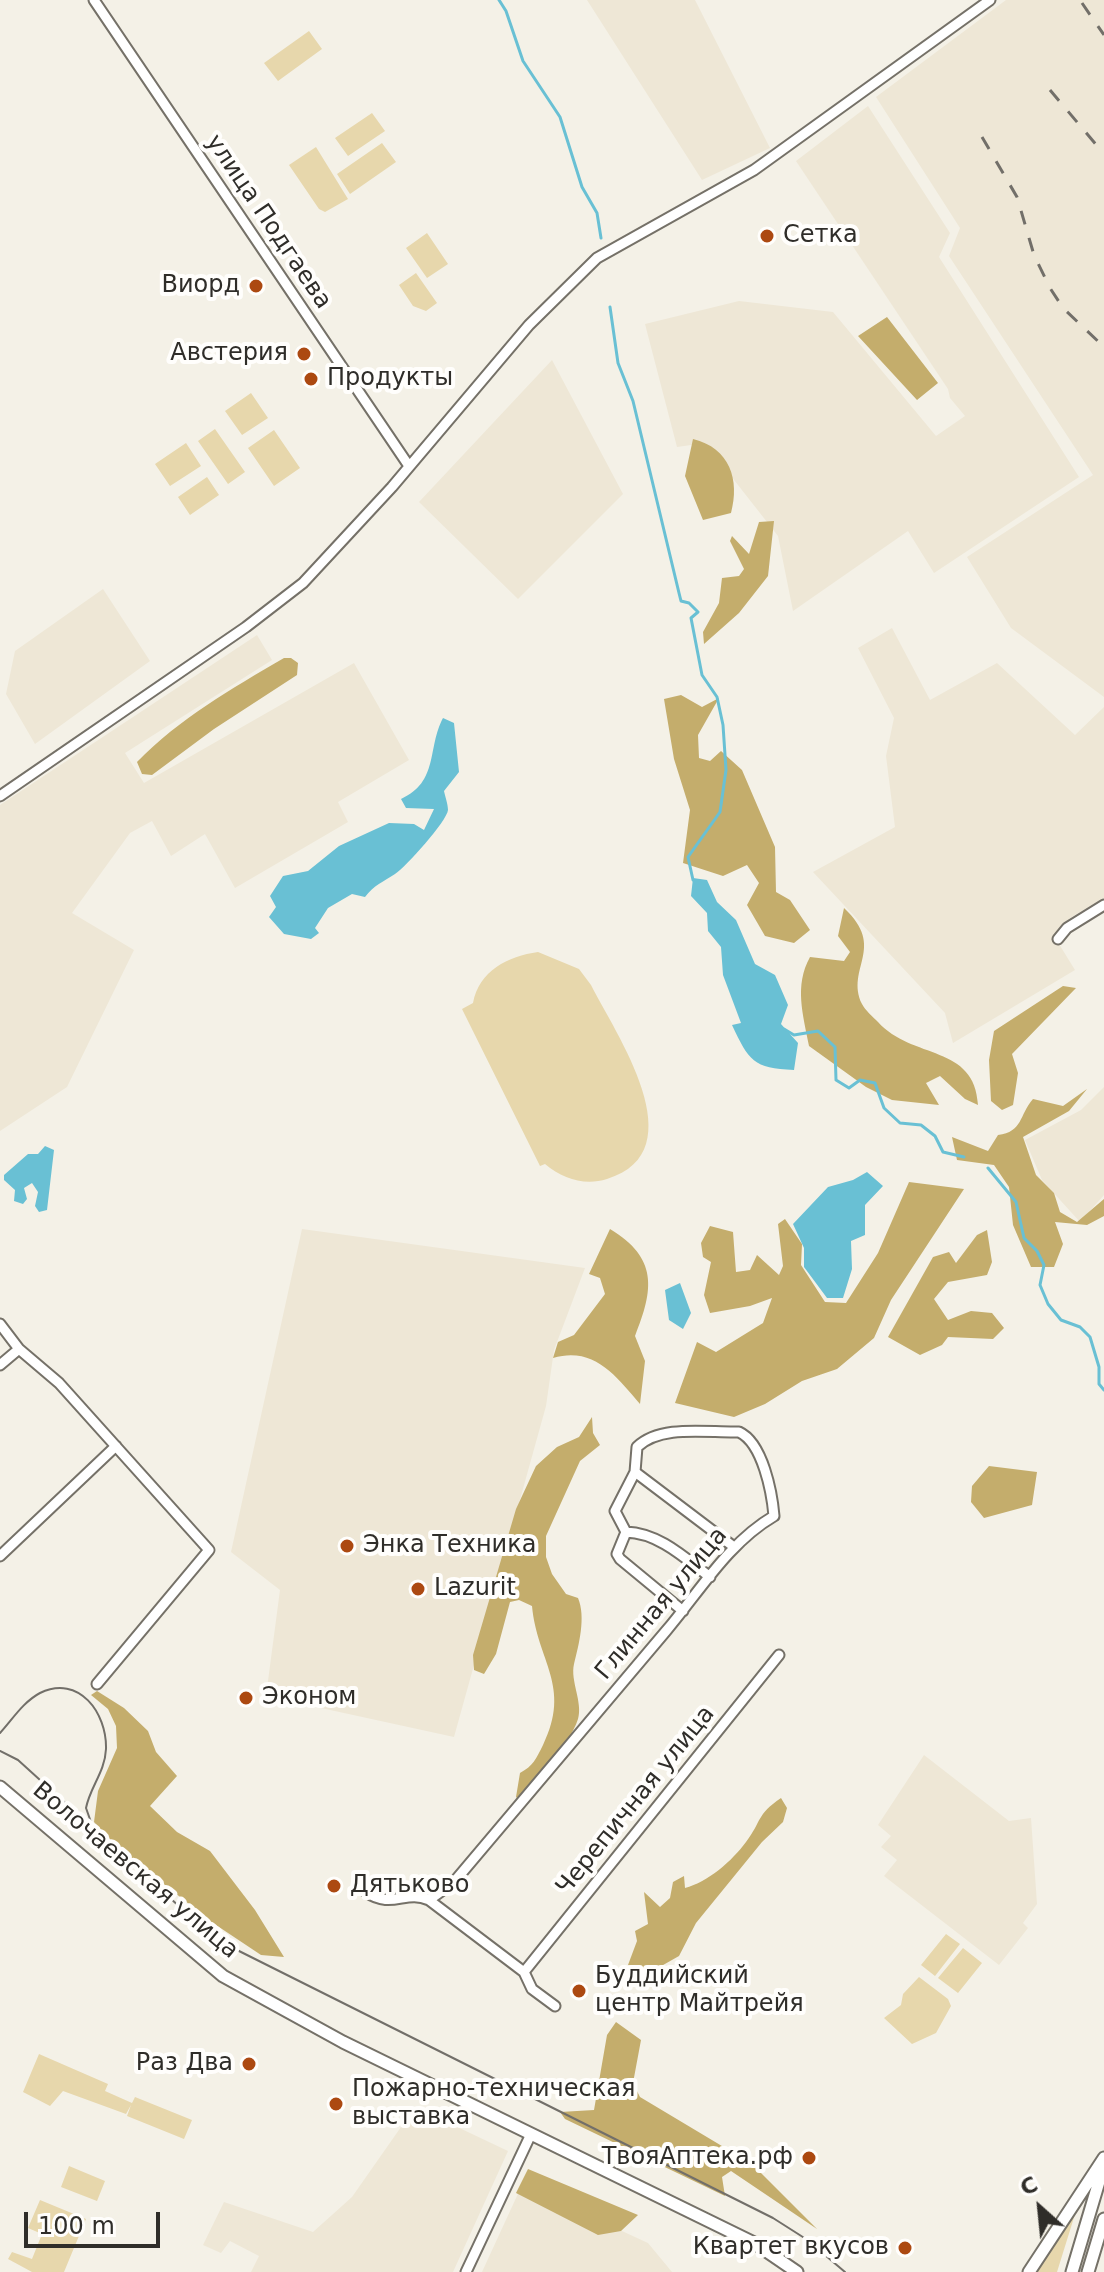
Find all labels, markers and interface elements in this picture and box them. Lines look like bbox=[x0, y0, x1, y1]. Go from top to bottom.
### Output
street label: улица Подгаева bbox=[199, 129, 337, 315]
place label: Сетка bbox=[783, 222, 858, 250]
marker: Сетка bbox=[758, 227, 776, 245]
place label: Виорд bbox=[161, 272, 240, 300]
marker: Виорд bbox=[247, 277, 265, 295]
place label: Австерия bbox=[170, 340, 288, 368]
marker: Австерия bbox=[295, 345, 313, 363]
place label: Продукты bbox=[327, 365, 453, 393]
marker: Продукты bbox=[302, 370, 320, 388]
street label: Глинная улица bbox=[590, 1522, 734, 1686]
place label: Энка Техника bbox=[363, 1532, 536, 1560]
marker: Энка Техника bbox=[338, 1537, 356, 1555]
place label: Lazurit bbox=[434, 1575, 516, 1603]
marker: Lazurit bbox=[409, 1580, 427, 1598]
place label: Эконом bbox=[262, 1684, 356, 1712]
marker: Эконом bbox=[237, 1689, 255, 1707]
street label: Черепичная улица bbox=[551, 1700, 721, 1902]
street label: Волочаевская улица bbox=[26, 1777, 244, 1965]
place label: Дятьково bbox=[350, 1872, 469, 1900]
marker: Дятьково bbox=[325, 1877, 343, 1895]
place label: Буддийский центр Майтрейя bbox=[595, 1963, 804, 2019]
marker: Буддийский центр Майтрейя bbox=[570, 1982, 588, 2000]
place label: Раз Два bbox=[136, 2050, 233, 2078]
marker: Раз Два bbox=[240, 2055, 258, 2073]
place label: Пожарно-техническая выставка bbox=[352, 2076, 635, 2132]
marker: Пожарно-техническая выставка bbox=[327, 2095, 345, 2113]
place label: ТвояАптека.рф bbox=[602, 2144, 793, 2172]
marker: ТвояАптека.рф bbox=[800, 2149, 818, 2167]
north arrow bbox=[1000, 2168, 1080, 2248]
text: С bbox=[1016, 2171, 1042, 2201]
scale bar bbox=[28, 2196, 164, 2246]
text: 100 m bbox=[38, 2212, 115, 2240]
place label: Квартет вкусов bbox=[693, 2234, 889, 2262]
marker: Квартет вкусов bbox=[896, 2239, 914, 2257]

